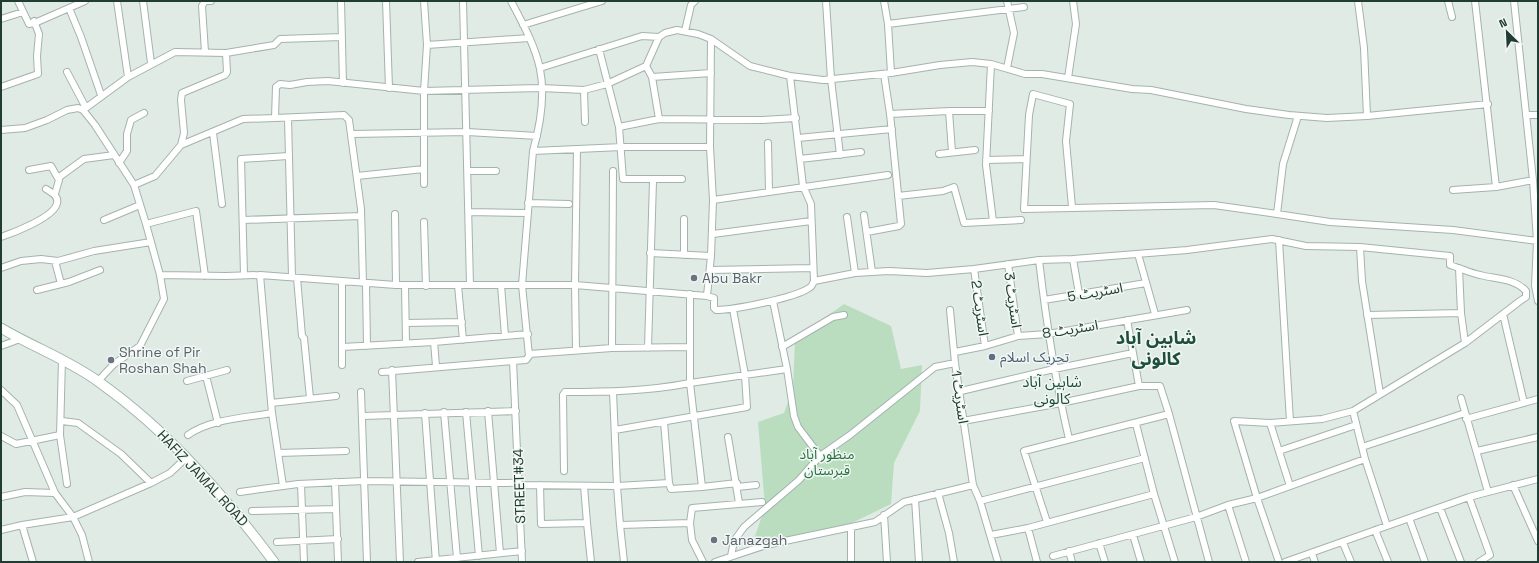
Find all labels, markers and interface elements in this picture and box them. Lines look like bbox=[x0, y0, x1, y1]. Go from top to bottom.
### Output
north arrow bbox=[1487, 12, 1527, 52]
text: N bbox=[1497, 15, 1509, 31]
place label: Abu Bakr bbox=[702, 269, 762, 287]
street label: اسٹریٹ 3 bbox=[1000, 271, 1026, 329]
marker: Abu Bakr bbox=[689, 273, 699, 283]
street label: اسٹریٹ 5 bbox=[1066, 278, 1124, 306]
street label: اسٹریٹ 2 bbox=[967, 279, 993, 337]
street label: اسٹریٹ 8 bbox=[1041, 316, 1099, 342]
district label: شاہین آباد کالونی bbox=[1116, 326, 1196, 370]
place label: Shrine of Pir Roshan Shah bbox=[119, 343, 206, 377]
place label: تحریک اسلام bbox=[1000, 348, 1069, 368]
marker: تحریک اسلام bbox=[987, 352, 997, 362]
marker: Shrine of Pir Roshan Shah bbox=[106, 355, 116, 365]
street label: اسٹریٹ 1 bbox=[947, 369, 973, 425]
district label: شاہین آباد کالونی bbox=[1022, 372, 1082, 408]
street label: HAFIZ JAMAL ROAD bbox=[154, 426, 252, 530]
park label: منظور آباد قبرستان bbox=[799, 445, 855, 479]
street label: STREET#34 bbox=[509, 448, 529, 524]
place label: Janazgah bbox=[722, 531, 787, 549]
marker: Janazgah bbox=[709, 535, 719, 545]

